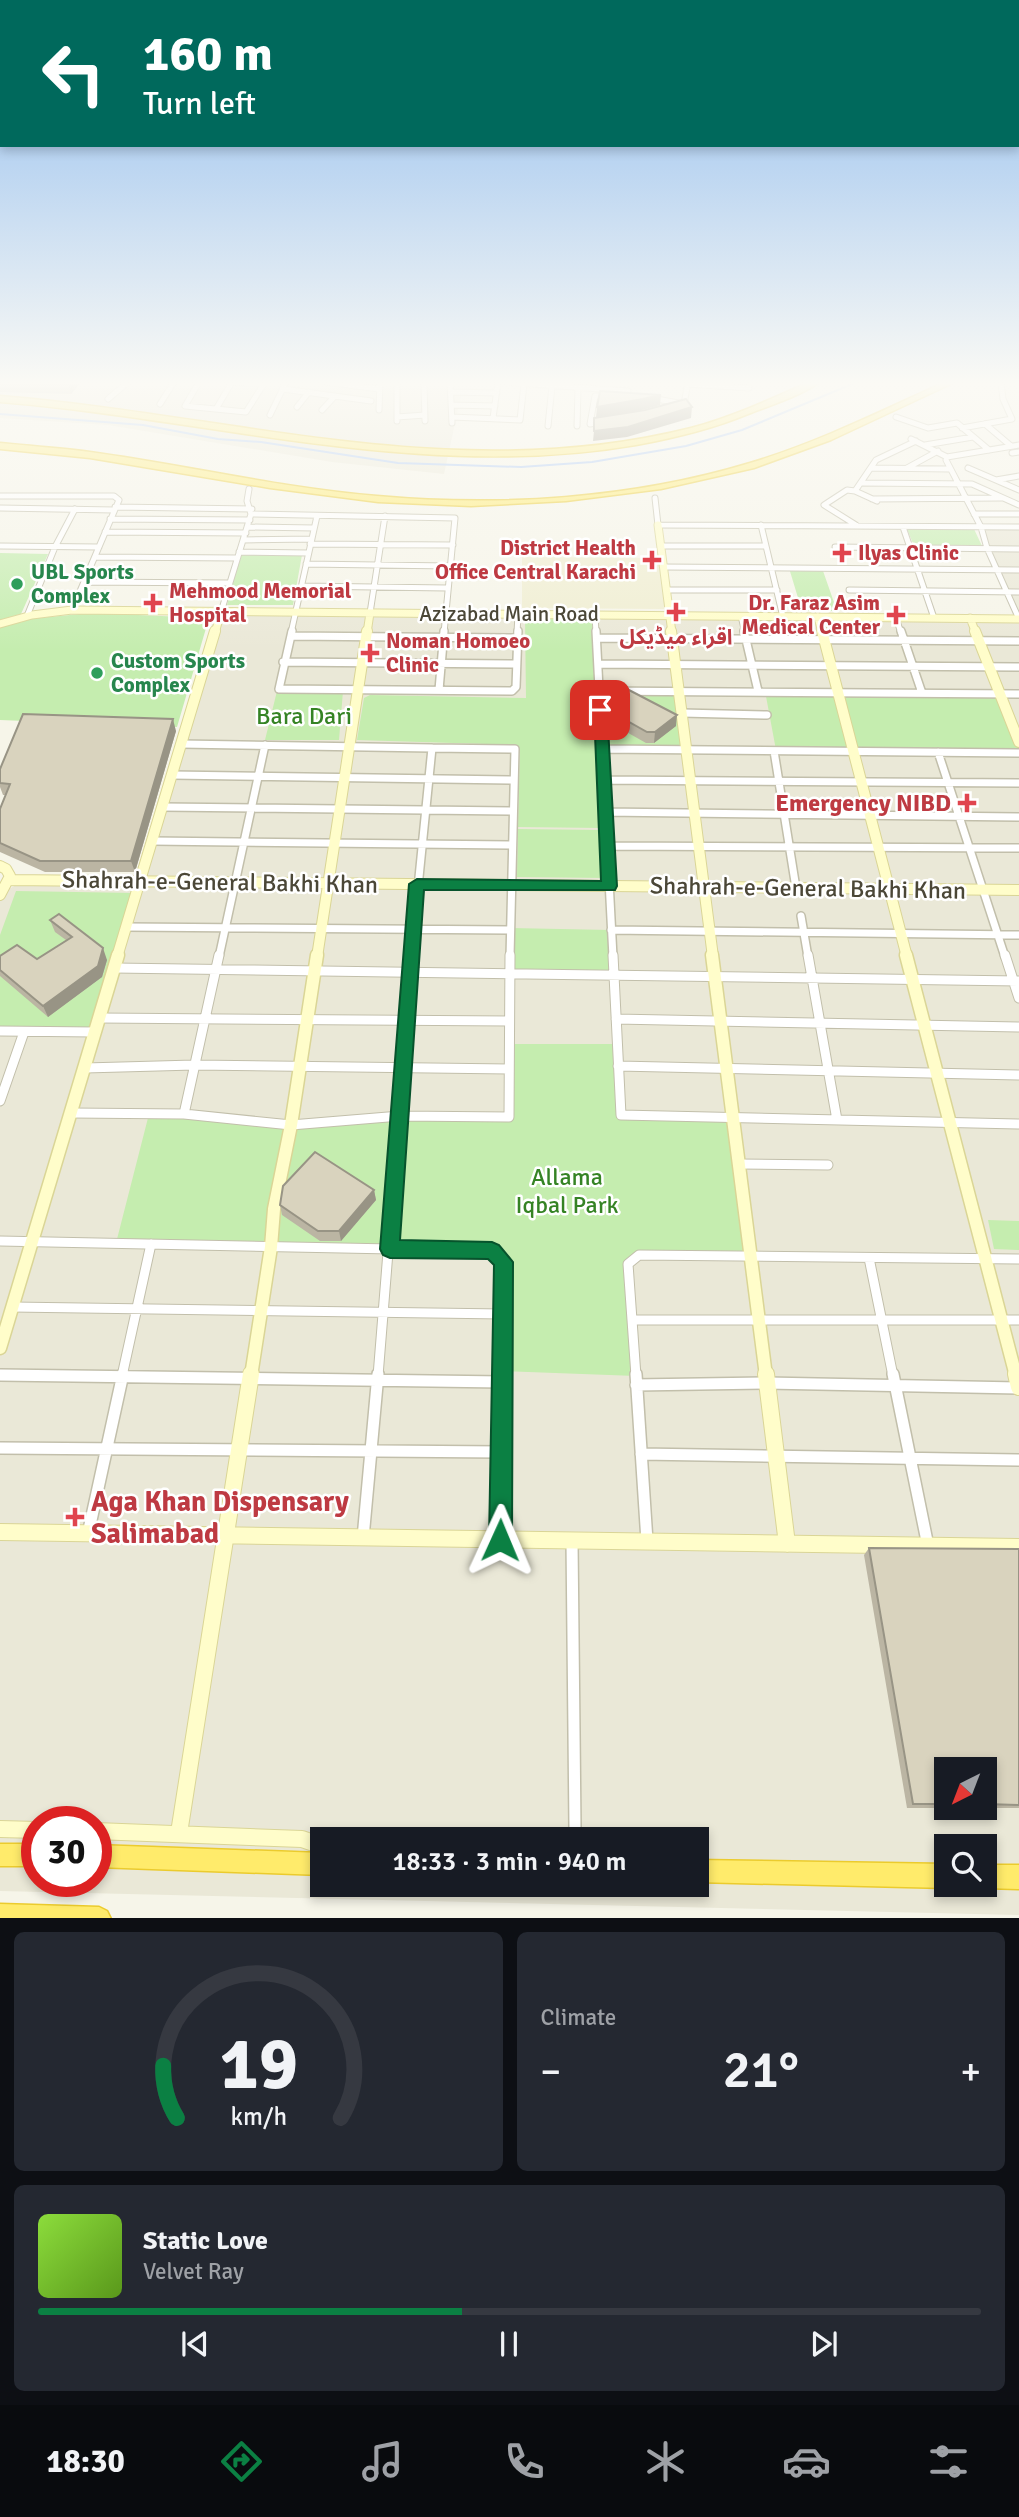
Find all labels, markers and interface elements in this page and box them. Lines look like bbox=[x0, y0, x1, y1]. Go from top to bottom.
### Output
text: 160 m bbox=[143, 24, 273, 84]
icon: left bbox=[28, 28, 119, 119]
text: Turn left bbox=[143, 84, 256, 123]
place label: District Health Office Central Karachi bbox=[435, 535, 636, 585]
place label: Ilyas Clinic bbox=[858, 540, 959, 566]
marker: Ilyas Clinic bbox=[832, 543, 852, 563]
marker: District Health Office Central Karachi bbox=[642, 550, 662, 570]
place label: UBL Sports Complex bbox=[31, 559, 134, 609]
marker: UBL Sports Complex bbox=[9, 576, 25, 592]
place label: Mehmood Memorial Hospital bbox=[169, 578, 352, 628]
place label: Dr. Faraz Asim Medical Center bbox=[742, 590, 881, 640]
marker: Mehmood Memorial Hospital bbox=[143, 593, 163, 613]
street label: Azizabad Main Road bbox=[419, 601, 599, 627]
marker: اقراء میڈیکل bbox=[666, 602, 686, 622]
marker: Dr. Faraz Asim Medical Center bbox=[886, 605, 906, 625]
place label: اقراء میڈیکل bbox=[619, 624, 733, 650]
place label: Noman Homoeo Clinic bbox=[386, 628, 530, 678]
marker: Noman Homoeo Clinic bbox=[360, 643, 380, 663]
place label: Custom Sports Complex bbox=[111, 648, 245, 698]
marker: Custom Sports Complex bbox=[89, 665, 105, 681]
pin bbox=[570, 680, 630, 740]
icon: arrive bbox=[581, 691, 619, 729]
park label: Bara Dari bbox=[256, 701, 352, 731]
place label: Emergency NIBD bbox=[775, 788, 951, 818]
marker: Emergency NIBD bbox=[957, 793, 977, 813]
street label: Shahrah-e-General Bakhi Khan bbox=[62, 864, 378, 900]
street label: Shahrah-e-General Bakhi Khan bbox=[650, 870, 966, 906]
park label: Allama Iqbal Park bbox=[515, 1162, 619, 1220]
place label: Aga Khan Dispensary Salimabad bbox=[91, 1485, 349, 1551]
position arrow bbox=[463, 1503, 537, 1577]
marker: Aga Khan Dispensary Salimabad bbox=[65, 1507, 85, 1527]
north arrow bbox=[934, 1757, 998, 1820]
map controls bbox=[934, 1757, 997, 1897]
speed limit sign: 30 bbox=[21, 1806, 112, 1897]
button: search bbox=[934, 1834, 997, 1897]
text: 18:33 · 3 min · 940 m bbox=[393, 1846, 626, 1878]
text: Climate bbox=[541, 2003, 616, 2032]
text: 19 bbox=[219, 2020, 298, 2109]
text: 21° bbox=[723, 2038, 799, 2102]
text: − bbox=[541, 2048, 561, 2095]
text: + bbox=[960, 2048, 981, 2095]
text: km/h bbox=[230, 2100, 287, 2131]
text: Static Love bbox=[143, 2225, 268, 2257]
text: Velvet Ray bbox=[143, 2257, 244, 2286]
icon: previous bbox=[176, 2325, 214, 2363]
icon: pause bbox=[490, 2325, 528, 2363]
icon: next bbox=[805, 2325, 843, 2363]
icon: directions bbox=[217, 2437, 266, 2486]
icon: music bbox=[358, 2437, 407, 2486]
icon: phone bbox=[500, 2437, 549, 2486]
icon: climate bbox=[641, 2437, 690, 2486]
icon: car bbox=[782, 2437, 831, 2486]
icon: filters bbox=[924, 2437, 973, 2486]
text: 18:30 bbox=[46, 2442, 125, 2481]

